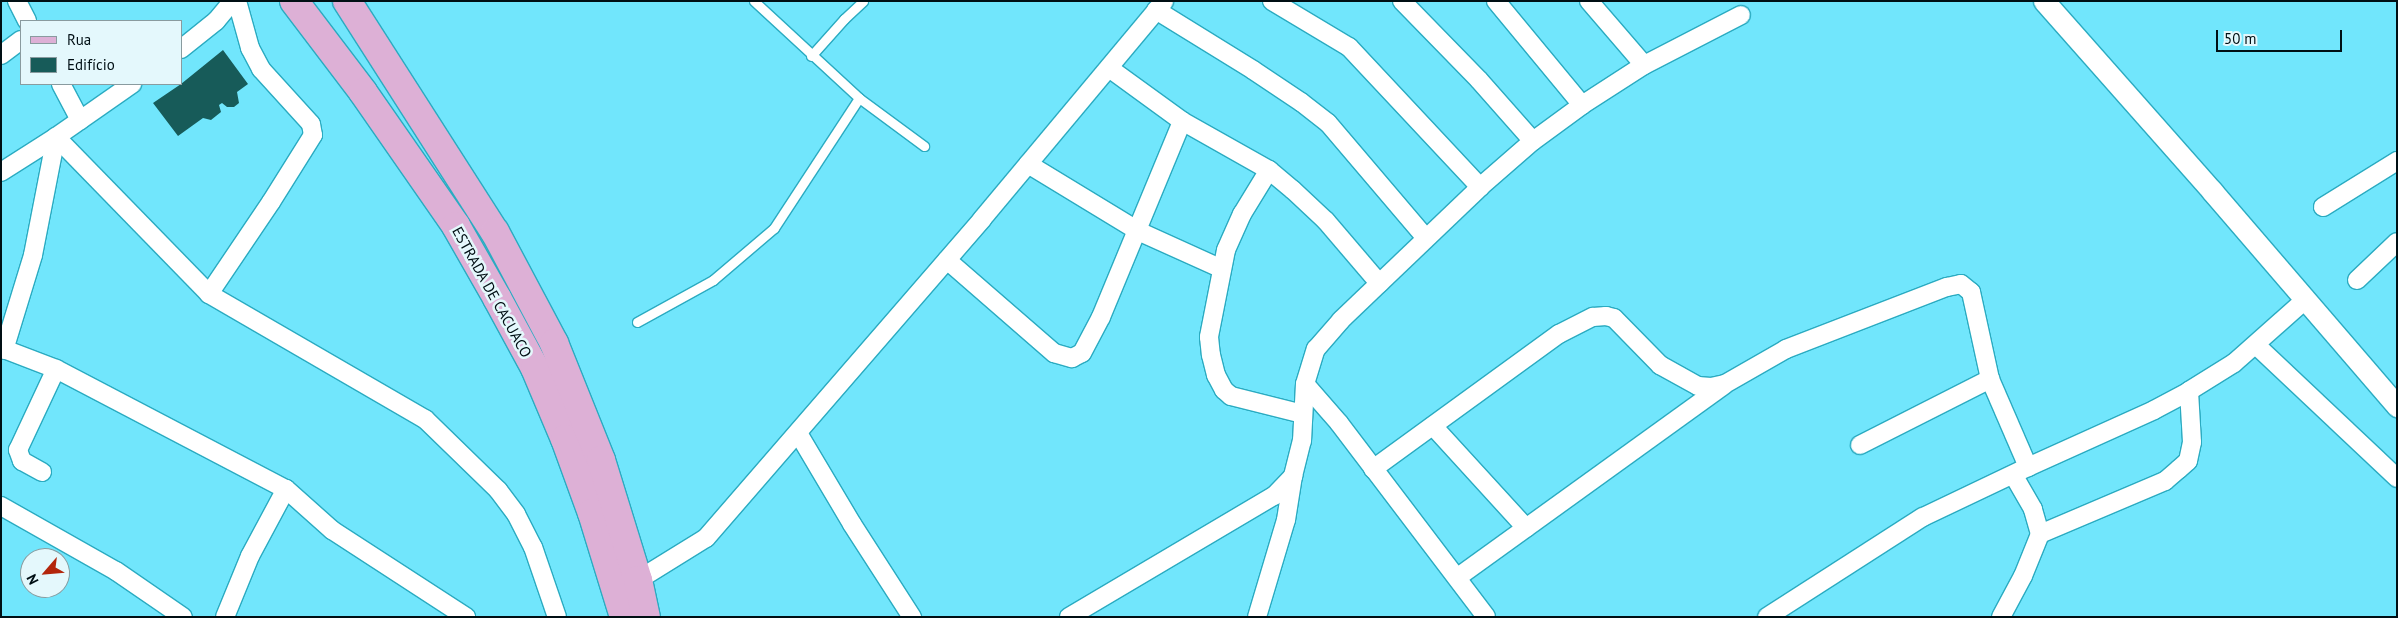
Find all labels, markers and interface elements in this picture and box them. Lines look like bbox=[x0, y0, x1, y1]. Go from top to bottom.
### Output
legend bbox=[20, 20, 182, 85]
scale bar bbox=[2218, 20, 2344, 52]
text: 50 m bbox=[2224, 29, 2257, 48]
text: Rua bbox=[67, 30, 91, 49]
text: Edifício bbox=[67, 55, 115, 74]
street label: ESTRADA DE CACUACO bbox=[448, 223, 536, 361]
north arrow bbox=[20, 548, 70, 598]
text: N bbox=[22, 571, 43, 588]

